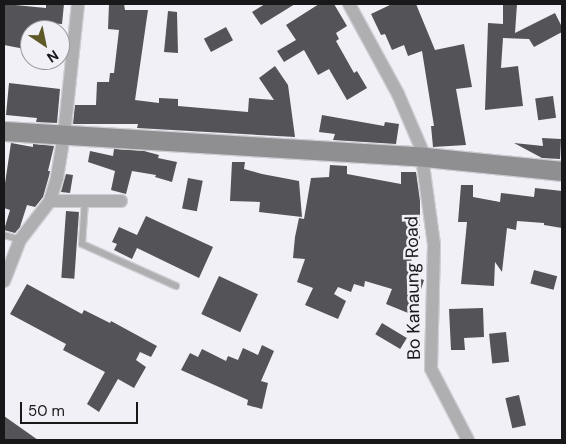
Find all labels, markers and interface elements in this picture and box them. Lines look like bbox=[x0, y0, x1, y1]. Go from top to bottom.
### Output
north arrow bbox=[20, 20, 70, 70]
text: N bbox=[44, 46, 62, 67]
street label: Bo Kanaung Road bbox=[401, 216, 425, 360]
scale bar bbox=[22, 392, 140, 424]
text: 50 m bbox=[28, 401, 65, 421]

